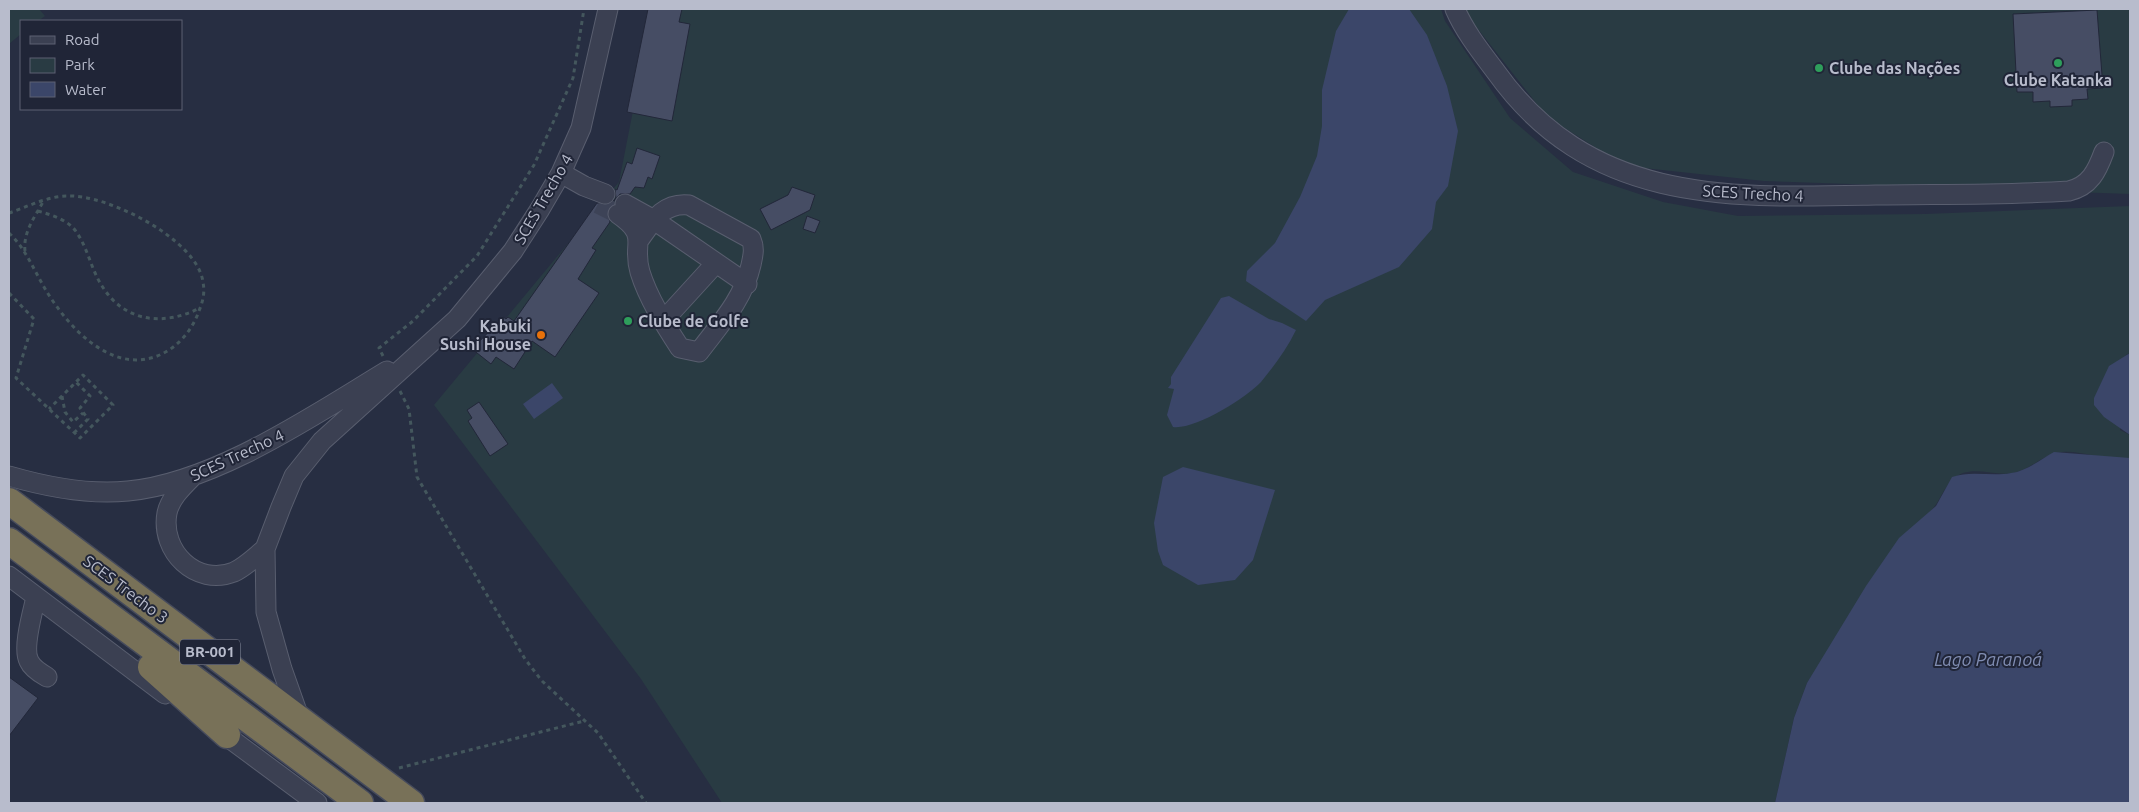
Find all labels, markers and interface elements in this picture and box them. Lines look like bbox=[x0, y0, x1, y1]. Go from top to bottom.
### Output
legend bbox=[20, 20, 182, 110]
text: Road bbox=[65, 31, 100, 48]
text: Park bbox=[65, 56, 95, 73]
marker: Clube Katanka bbox=[2052, 57, 2064, 69]
place label: Clube das Nações bbox=[1829, 59, 1960, 78]
marker: Clube das Nações bbox=[1813, 62, 1825, 74]
place label: Clube Katanka bbox=[2004, 71, 2112, 89]
text: Water bbox=[65, 81, 106, 98]
street label: SCES Trecho 4 bbox=[510, 151, 576, 247]
street label: SCES Trecho 4 bbox=[1702, 181, 1804, 205]
place label: Clube de Golfe bbox=[638, 312, 749, 330]
marker: Clube de Golfe bbox=[622, 315, 634, 327]
place label: Kabuki Sushi House bbox=[440, 317, 531, 353]
marker: Kabuki Sushi House bbox=[535, 329, 547, 341]
street label: SCES Trecho 4 bbox=[187, 425, 287, 485]
street label: SCES Trecho 3 bbox=[80, 551, 172, 627]
road number: BR-001 bbox=[180, 640, 240, 664]
water label: Lago Paranoá bbox=[1934, 649, 2042, 669]

